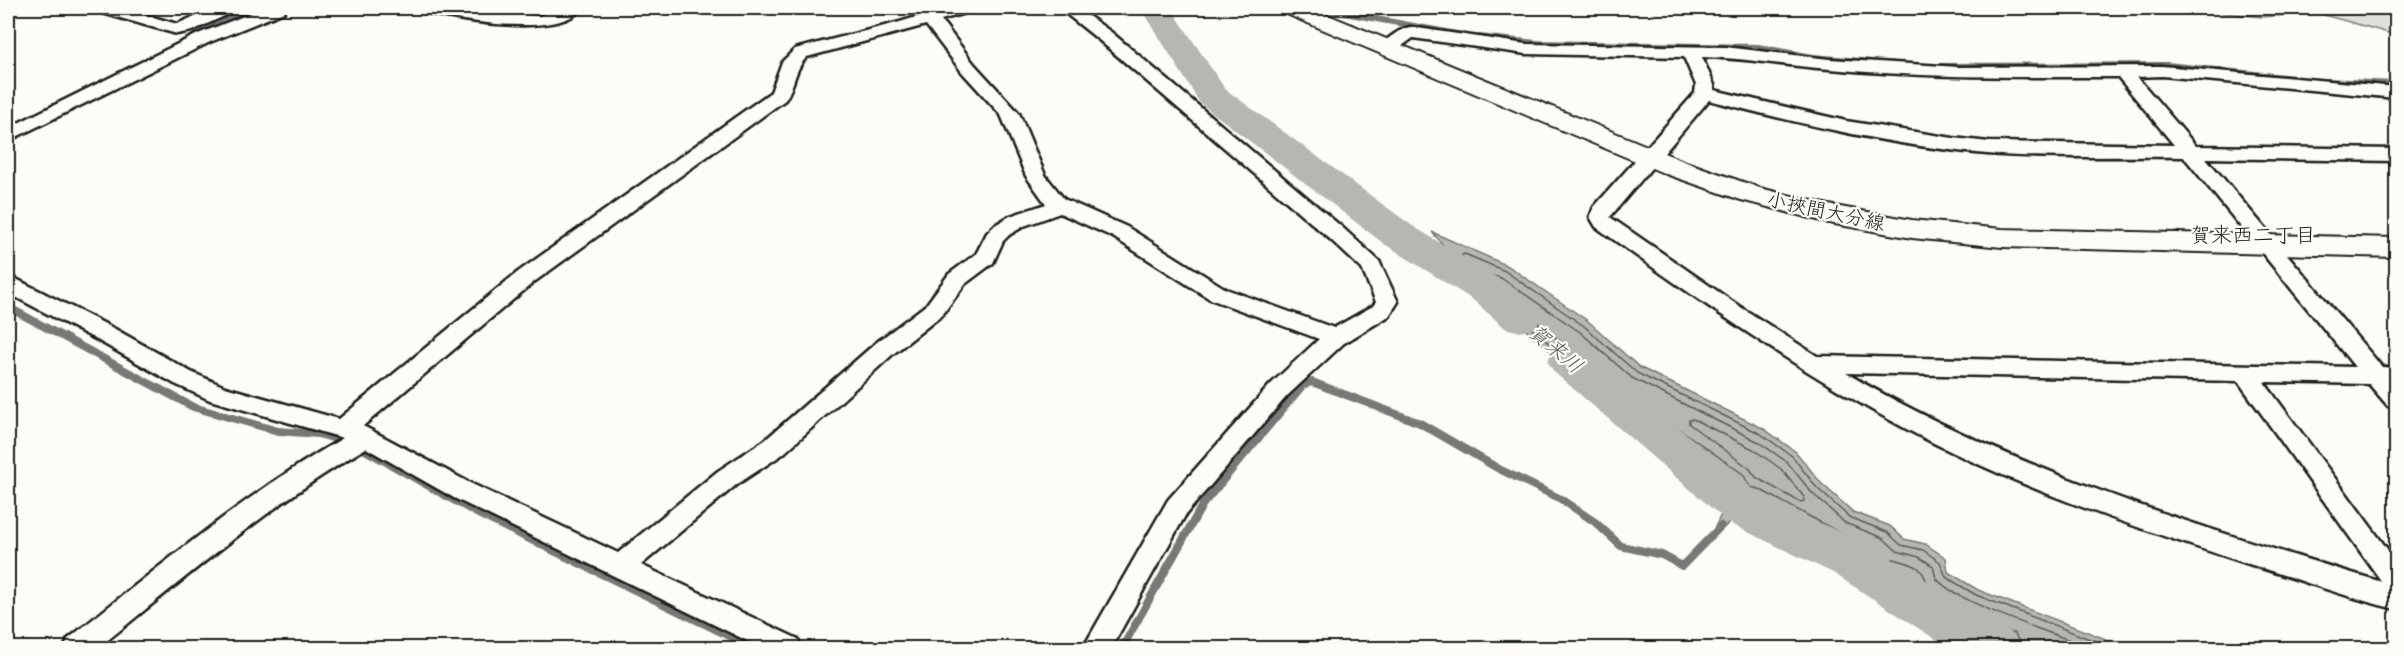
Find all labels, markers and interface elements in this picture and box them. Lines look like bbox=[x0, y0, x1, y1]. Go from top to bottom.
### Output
street label: 小挾間大分線 bbox=[1764, 190, 1887, 238]
district label: 賀来西二丁目 bbox=[2190, 224, 2316, 251]
water label: 賀来川 bbox=[1522, 320, 1587, 382]

